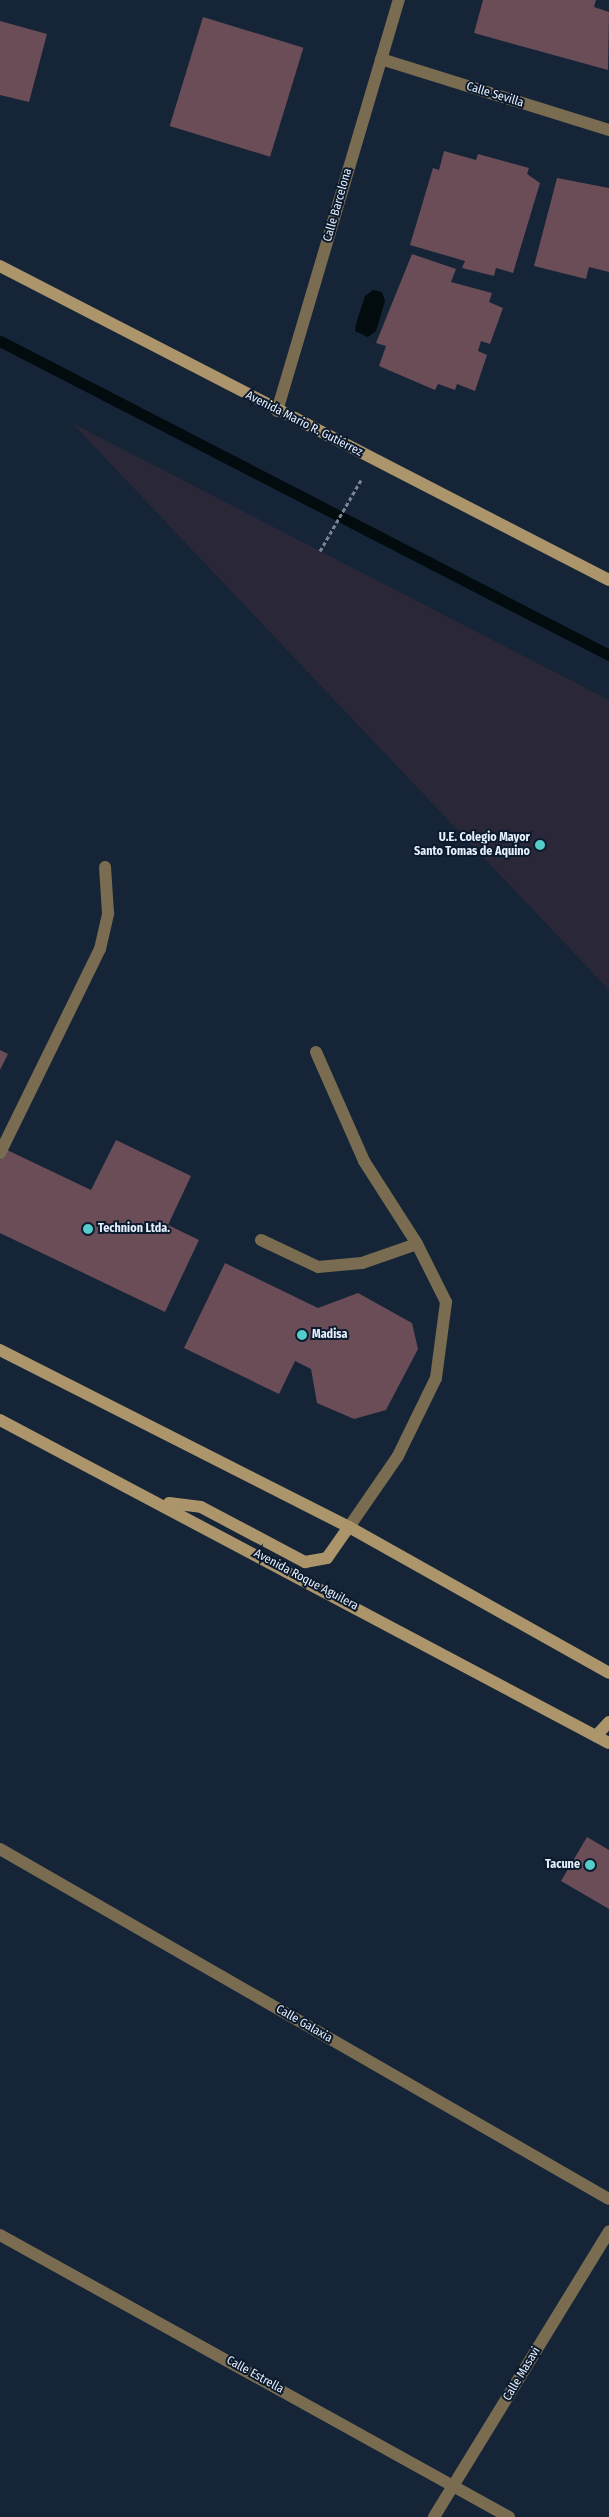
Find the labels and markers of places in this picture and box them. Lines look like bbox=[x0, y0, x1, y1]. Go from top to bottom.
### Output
place label: U.E. Colegio Mayor Santo Tomas de Aquino bbox=[414, 831, 530, 859]
marker: U.E. Colegio Mayor Santo Tomas de Aquino bbox=[534, 839, 546, 851]
place label: Technion Ltda. bbox=[98, 1222, 170, 1236]
marker: Technion Ltda. bbox=[82, 1223, 94, 1235]
place label: Madisa bbox=[312, 1328, 347, 1342]
marker: Madisa bbox=[296, 1329, 308, 1341]
place label: Tacune bbox=[545, 1858, 580, 1872]
marker: Tacune bbox=[584, 1859, 596, 1871]

